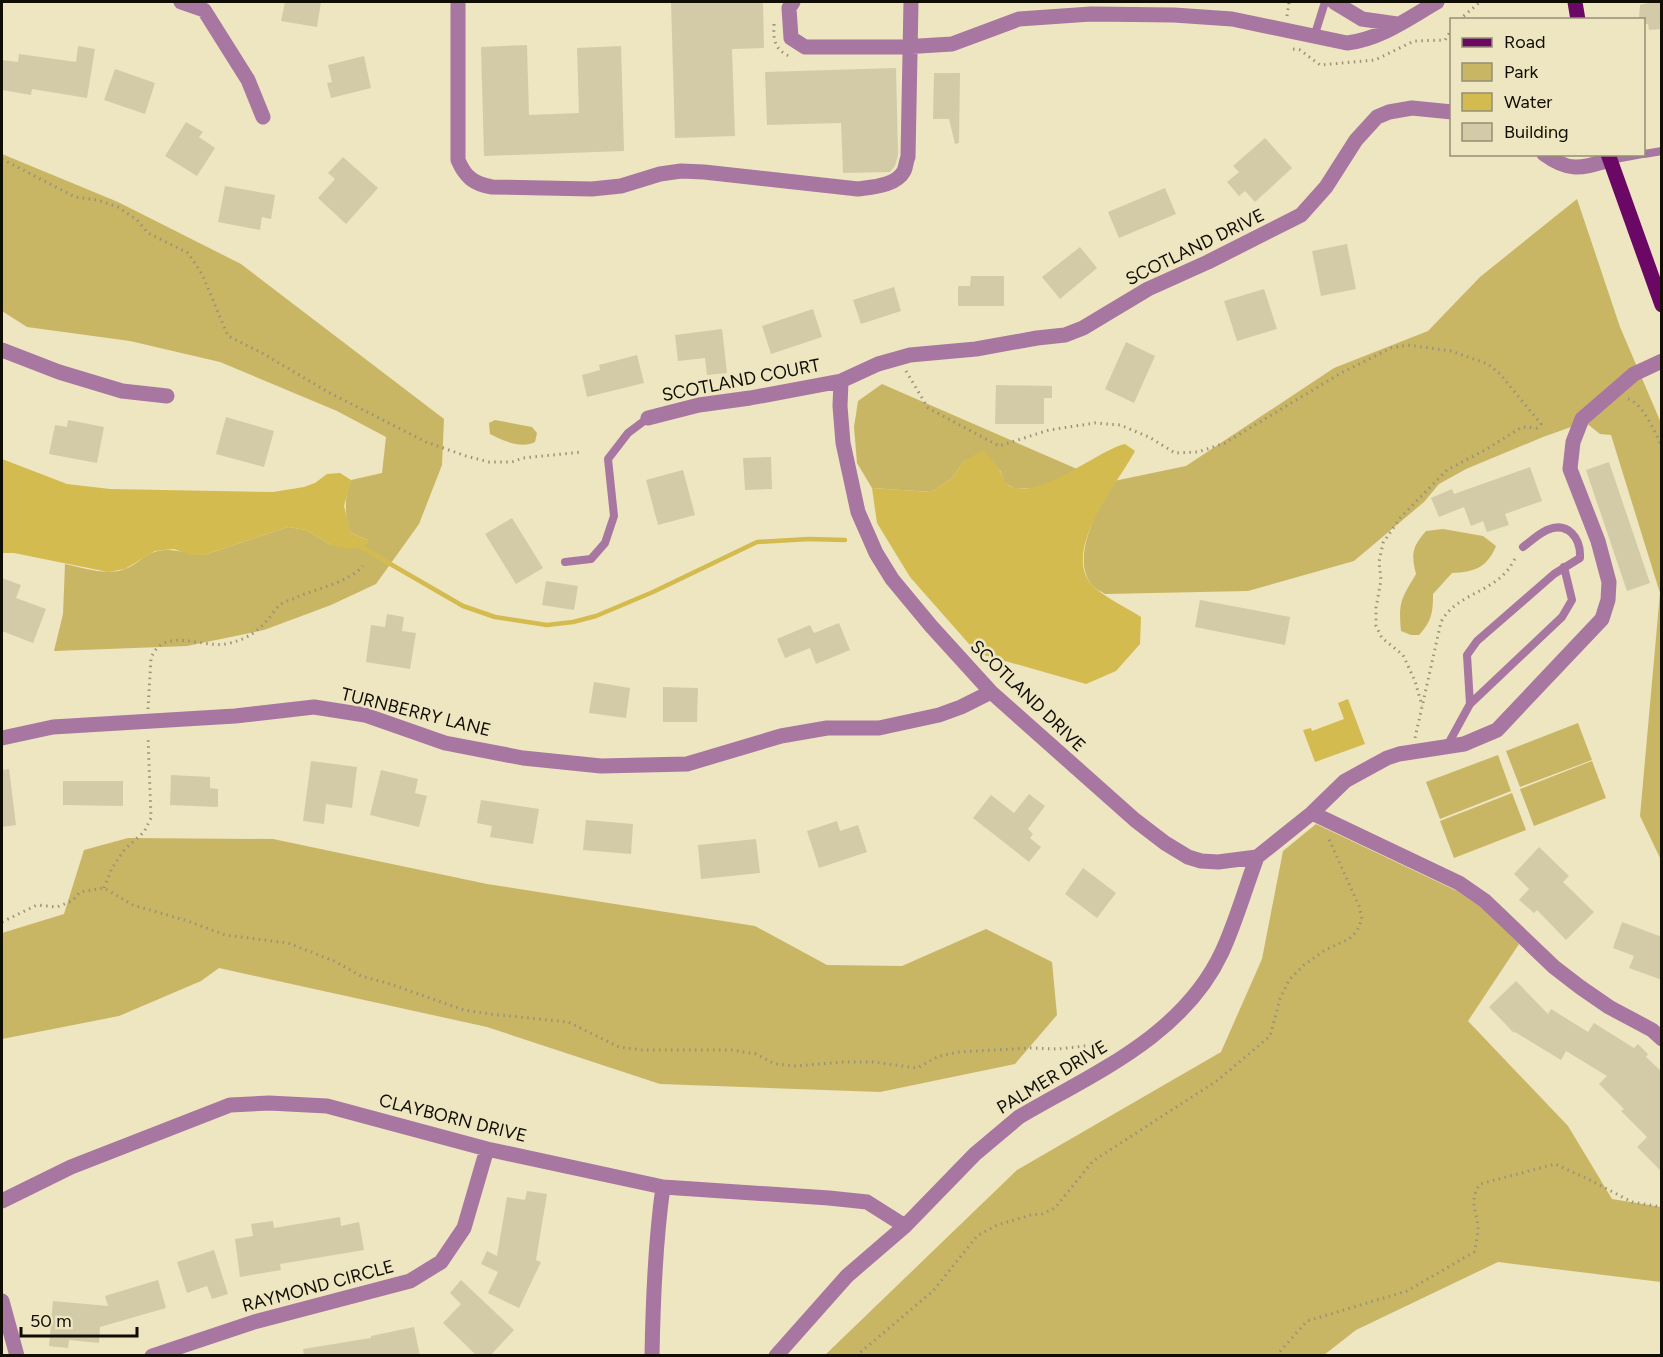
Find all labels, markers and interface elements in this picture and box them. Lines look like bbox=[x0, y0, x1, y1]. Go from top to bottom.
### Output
legend bbox=[1450, 18, 1645, 156]
text: Road bbox=[1504, 31, 1545, 53]
text: Park bbox=[1504, 61, 1539, 83]
text: Water bbox=[1504, 91, 1552, 113]
text: Building bbox=[1504, 121, 1569, 143]
street label: SCOTLAND DRIVE bbox=[1122, 204, 1268, 290]
street label: SCOTLAND COURT bbox=[660, 354, 822, 406]
street label: SCOTLAND DRIVE bbox=[966, 635, 1090, 757]
street label: TURNBERRY LANE bbox=[339, 683, 493, 741]
street label: PALMER DRIVE bbox=[993, 1035, 1111, 1119]
street label: CLAYBORN DRIVE bbox=[377, 1089, 529, 1147]
street label: RAYMOND CIRCLE bbox=[240, 1255, 396, 1317]
scale bar bbox=[21, 1300, 136, 1338]
text: 50 m bbox=[30, 1310, 72, 1332]

